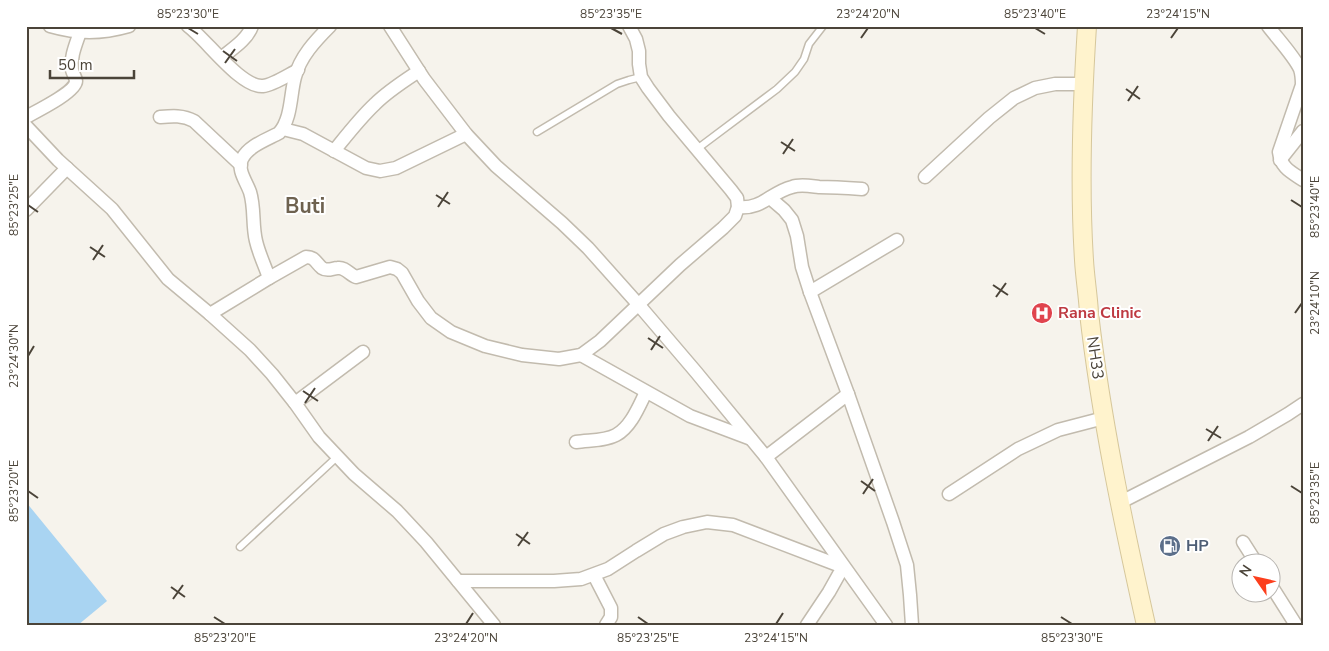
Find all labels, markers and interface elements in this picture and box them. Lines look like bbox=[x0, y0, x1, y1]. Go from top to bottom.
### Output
text: 85°23'30"E bbox=[157, 6, 219, 22]
text: 85°23'35"E bbox=[580, 6, 642, 22]
text: 23°24'20"N bbox=[836, 6, 900, 22]
text: 85°23'40"E bbox=[1004, 6, 1066, 22]
text: 23°24'15"N bbox=[1146, 6, 1210, 22]
scale bar bbox=[50, 48, 134, 80]
text: 50 m bbox=[58, 55, 93, 75]
text: 85°23'25"E bbox=[6, 174, 22, 236]
text: 85°23'40"E bbox=[1307, 176, 1323, 238]
district label: Buti bbox=[285, 192, 325, 220]
text: 23°24'10"N bbox=[1307, 271, 1323, 335]
hospital icon: Rana Clinic bbox=[1030, 301, 1054, 325]
place label: Rana Clinic bbox=[1058, 302, 1142, 324]
text: 23°24'30"N bbox=[6, 324, 22, 388]
street label: NH33 bbox=[1081, 335, 1109, 381]
text: 85°23'20"E bbox=[6, 460, 22, 522]
text: 85°23'35"E bbox=[1307, 462, 1323, 524]
fuel station icon: HP bbox=[1158, 534, 1182, 558]
place label: HP bbox=[1186, 535, 1209, 557]
north arrow bbox=[1232, 554, 1282, 604]
text: N bbox=[1235, 561, 1256, 581]
text: 85°23'20"E bbox=[194, 630, 256, 646]
text: 23°24'20"N bbox=[434, 630, 498, 646]
text: 85°23'25"E bbox=[617, 630, 679, 646]
text: 23°24'15"N bbox=[744, 630, 808, 646]
text: 85°23'30"E bbox=[1041, 630, 1103, 646]

